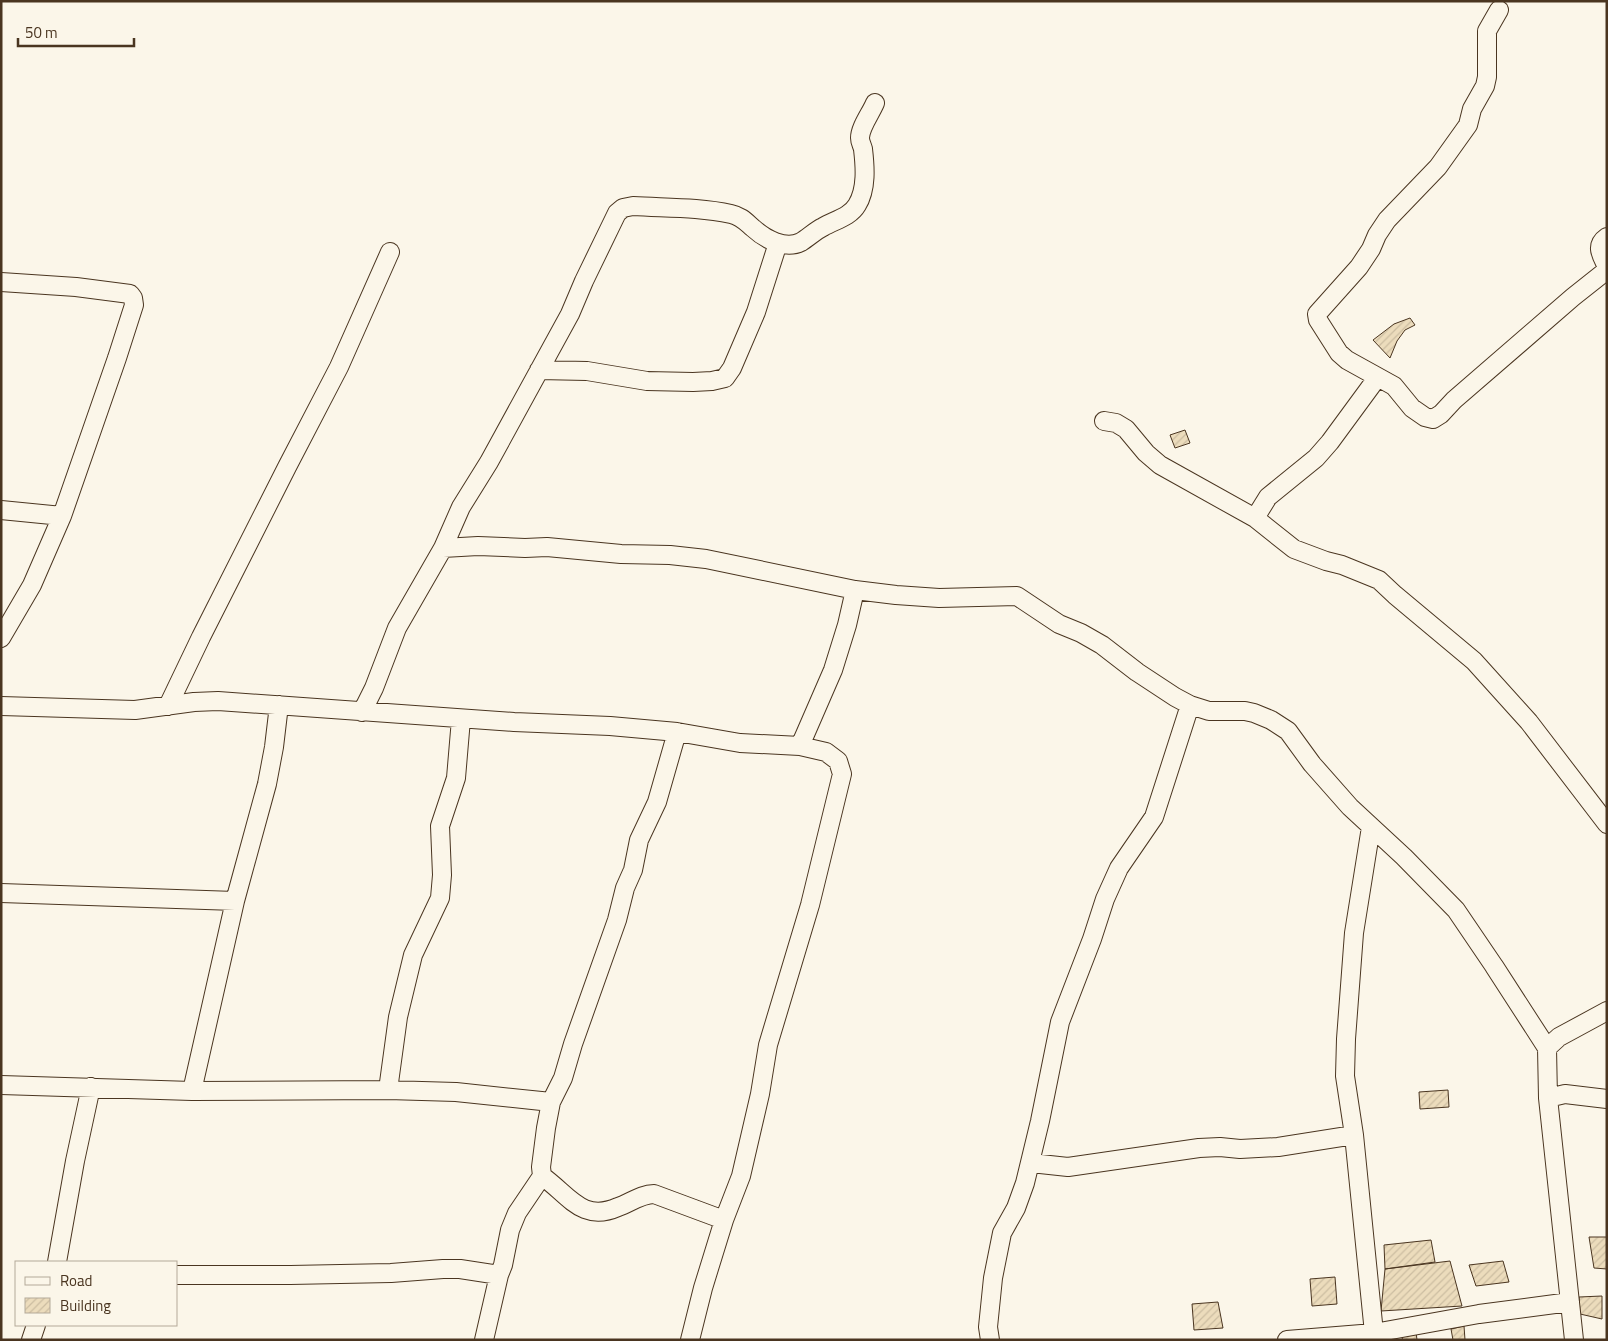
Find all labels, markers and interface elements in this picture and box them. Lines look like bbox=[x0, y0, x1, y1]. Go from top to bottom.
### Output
scale bar bbox=[18, 15, 134, 47]
text: 50 m bbox=[25, 21, 58, 44]
legend bbox=[15, 1261, 178, 1326]
text: Road bbox=[60, 1269, 92, 1292]
text: Building bbox=[60, 1294, 111, 1317]

